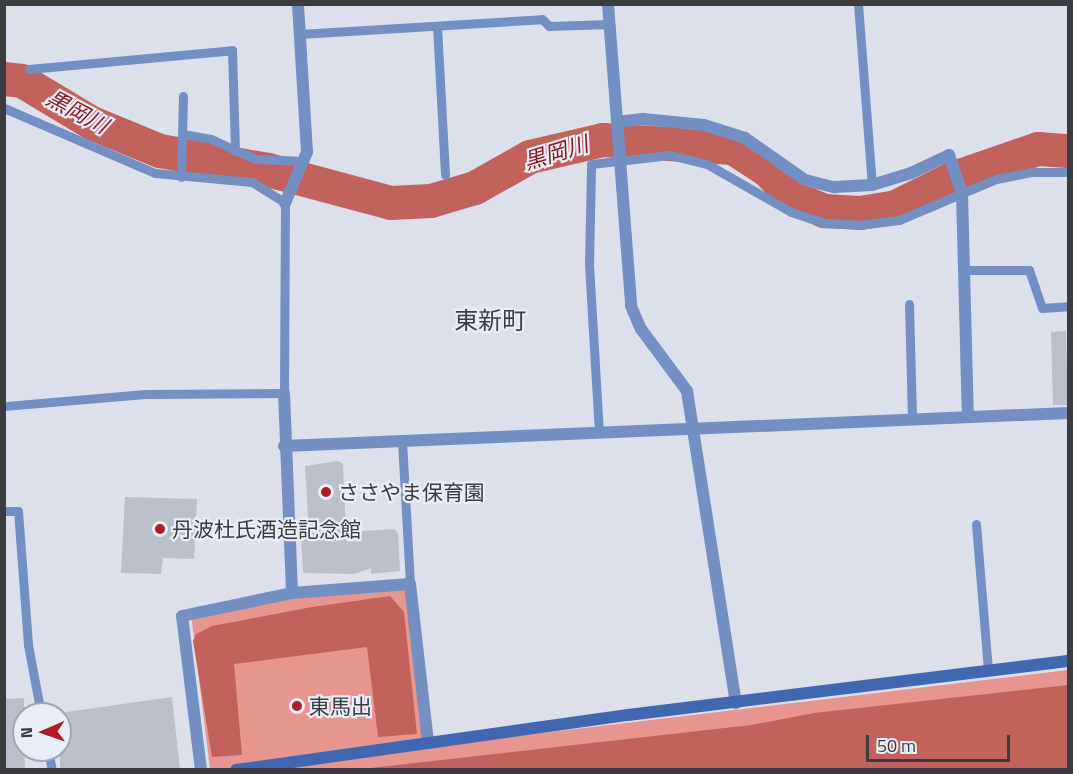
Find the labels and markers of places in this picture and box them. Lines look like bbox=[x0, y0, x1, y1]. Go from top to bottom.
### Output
place label: ささやま保育園 bbox=[338, 479, 485, 505]
marker: ささやま保育園 bbox=[319, 485, 333, 499]
place label: 丹波杜氏酒造記念館 bbox=[172, 516, 361, 542]
marker: 丹波杜氏酒造記念館 bbox=[153, 522, 167, 536]
place label: 東馬出 bbox=[309, 693, 372, 719]
marker: 東馬出 bbox=[290, 699, 304, 713]

